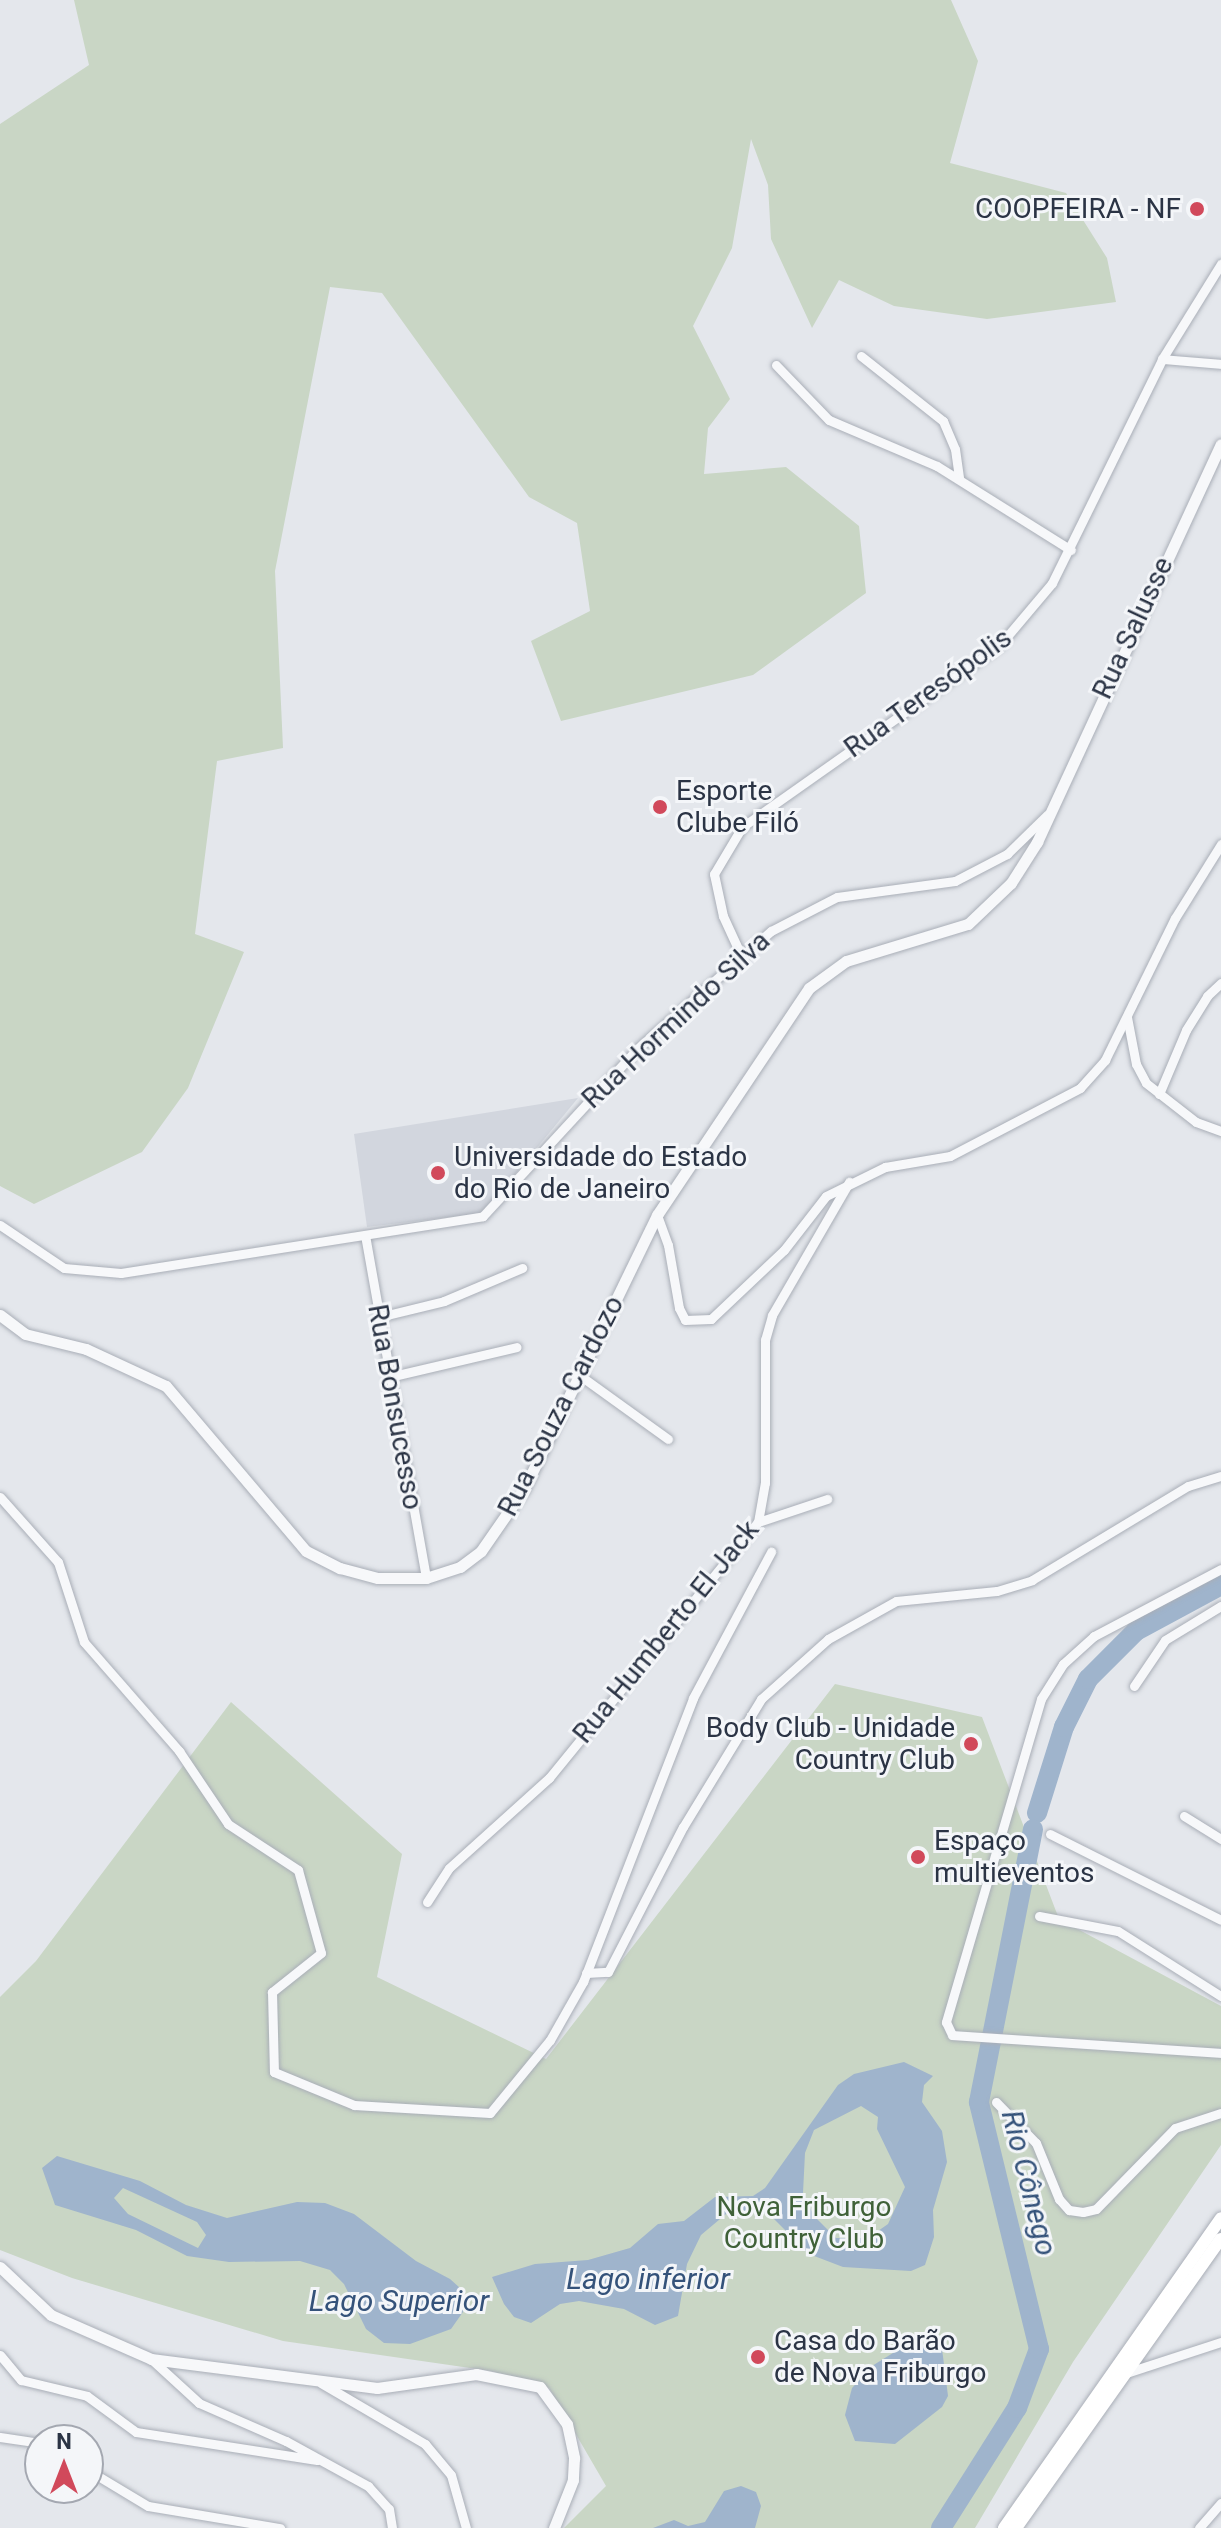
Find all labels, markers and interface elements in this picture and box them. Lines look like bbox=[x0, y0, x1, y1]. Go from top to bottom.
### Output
place label: COOPFEIRA - NF bbox=[975, 192, 1181, 226]
marker: COOPFEIRA - NF bbox=[1188, 200, 1206, 218]
street label: Rua Salusse bbox=[1086, 552, 1180, 704]
street label: Rua Teresópolis bbox=[837, 621, 1019, 765]
place label: Esporte Clube Filó bbox=[676, 774, 799, 840]
marker: Esporte Clube Filó bbox=[651, 798, 669, 816]
street label: Rua Hormindo Silva bbox=[575, 924, 777, 1116]
place label: Universidade do Estado do Rio de Janeiro bbox=[454, 1140, 747, 1206]
marker: Universidade do Estado do Rio de Janeiro bbox=[429, 1164, 447, 1182]
street label: Rua Souza Cardozo bbox=[491, 1290, 631, 1522]
street label: Rua Bonsucesso bbox=[360, 1302, 430, 1512]
street label: Rua Humberto El Jack bbox=[566, 1514, 766, 1750]
place label: Body Club - Unidade Country Club bbox=[706, 1711, 955, 1777]
marker: Body Club - Unidade Country Club bbox=[962, 1735, 980, 1753]
place label: Espaço multieventos bbox=[934, 1824, 1094, 1890]
marker: Espaço multieventos bbox=[909, 1848, 927, 1866]
water label: Rio Cônego bbox=[994, 2106, 1064, 2260]
park label: Nova Friburgo Country Club bbox=[717, 2190, 891, 2256]
water label: Lago inferior bbox=[566, 2261, 730, 2297]
water label: Lago Superior bbox=[309, 2283, 489, 2319]
place label: Casa do Barão de Nova Friburgo bbox=[774, 2324, 986, 2390]
marker: Casa do Barão de Nova Friburgo bbox=[749, 2348, 767, 2366]
north arrow bbox=[24, 2424, 104, 2504]
text: N bbox=[56, 2429, 72, 2454]

